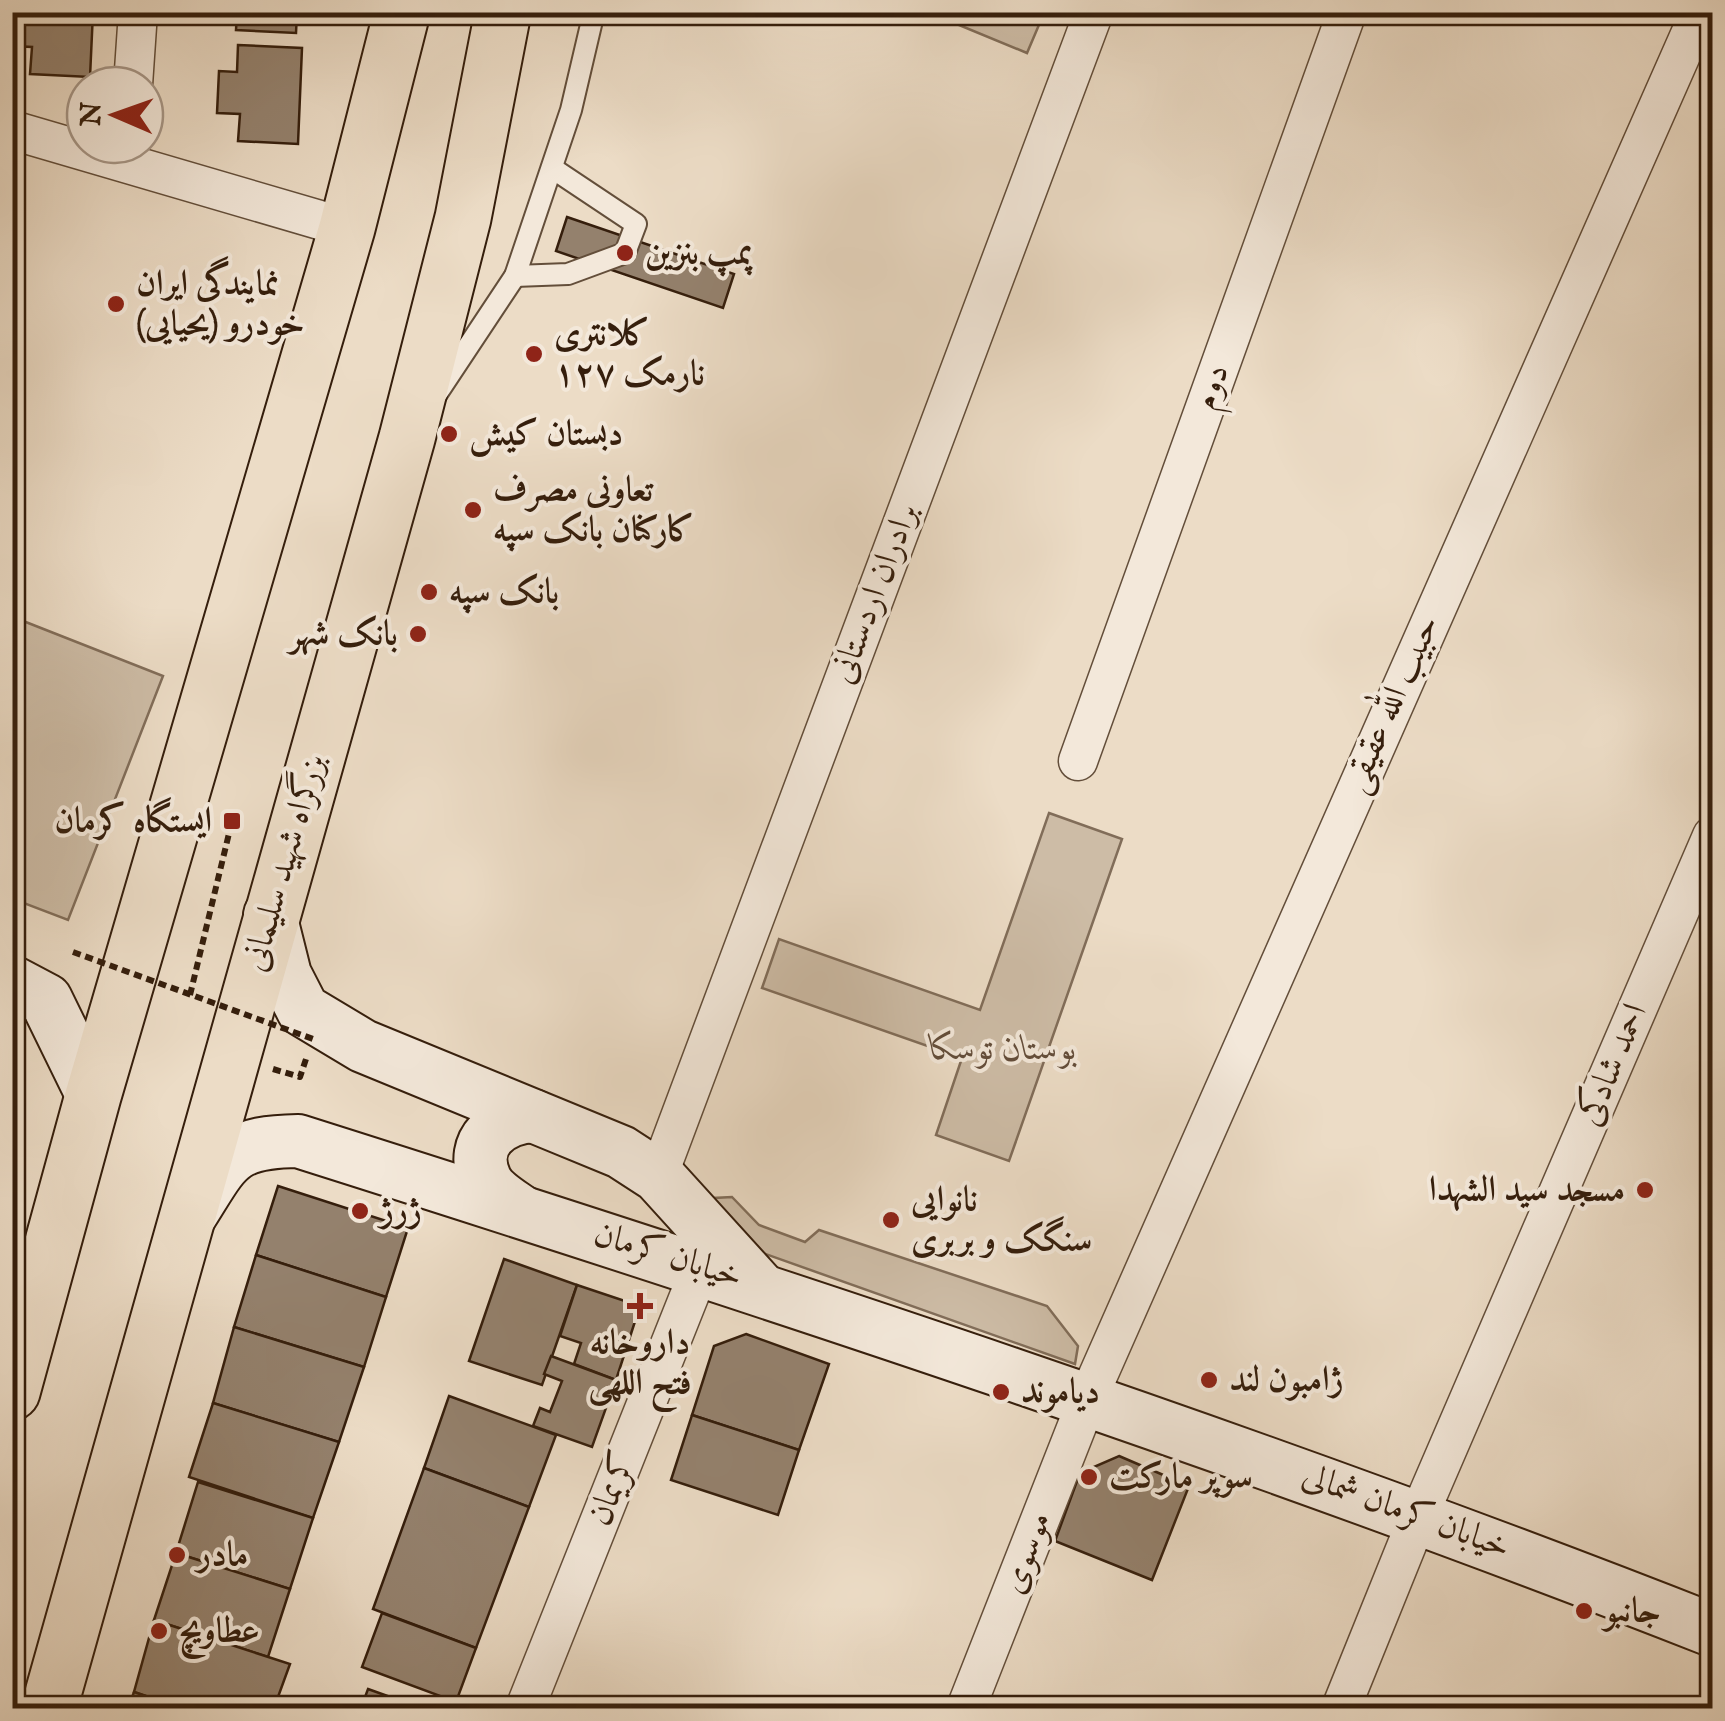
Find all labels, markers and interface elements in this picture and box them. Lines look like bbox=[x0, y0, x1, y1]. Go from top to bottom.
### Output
north arrow bbox=[65, 65, 165, 165]
text: N bbox=[75, 101, 110, 128]
place label: پمپ بنزین bbox=[645, 231, 753, 277]
marker: پمپ بنزین bbox=[614, 242, 636, 264]
place label: نمایندگی ایران خودرو (یحیایی) bbox=[136, 256, 305, 347]
marker: نمایندگی ایران خودرو (یحیایی) bbox=[105, 293, 127, 315]
place label: کلانتری ۱۲۷ نارمک bbox=[554, 312, 705, 397]
marker: کلانتری ۱۲۷ نارمک bbox=[523, 343, 545, 365]
street label: دوم bbox=[1183, 358, 1247, 418]
place label: دبستان کیش bbox=[469, 412, 623, 457]
marker: دبستان کیش bbox=[438, 423, 460, 445]
place label: تعاونی مصرف کارکنان بانک سپه bbox=[493, 468, 695, 553]
street label: برادران اردستانی bbox=[820, 498, 930, 690]
marker: تعاونی مصرف کارکنان بانک سپه bbox=[462, 499, 484, 521]
place label: بانک سپه bbox=[449, 570, 559, 615]
marker: بانک سپه bbox=[418, 581, 440, 603]
street label: حبیب الله عقیقی bbox=[1326, 605, 1452, 800]
place label: بانک شهر bbox=[285, 612, 398, 657]
marker: بانک شهر bbox=[407, 623, 429, 645]
street label: بزرگراه شهید سلیمانی bbox=[231, 749, 338, 977]
place label: ایستگاه کرمان bbox=[54, 797, 212, 844]
marker: ایستگاه کرمان bbox=[221, 810, 243, 832]
street label: احمد شادکی bbox=[1565, 996, 1659, 1133]
park label: بوستان توسکا bbox=[927, 1027, 1077, 1072]
place label: مسجد سید الشهدا bbox=[1429, 1168, 1625, 1213]
place label: نانوایی سنگک و بربری bbox=[910, 1178, 1092, 1263]
marker: مسجد سید الشهدا bbox=[1634, 1179, 1656, 1201]
place label: ژرژ bbox=[376, 1189, 422, 1234]
marker: ژرژ bbox=[349, 1200, 371, 1222]
marker: نانوایی سنگک و بربری bbox=[880, 1209, 902, 1231]
street label: خیابان کرمان bbox=[588, 1212, 748, 1300]
marker: داروخانه فتح اللهی bbox=[629, 1295, 651, 1317]
place label: داروخانه فتح اللهی bbox=[588, 1321, 692, 1413]
place label: ژامبون لند bbox=[1229, 1358, 1344, 1403]
marker: ژامبون لند bbox=[1198, 1369, 1220, 1391]
place label: دیاموند bbox=[1021, 1370, 1100, 1415]
marker: دیاموند bbox=[990, 1381, 1012, 1403]
street label: کریمان bbox=[578, 1445, 648, 1533]
street label: خیابان کرمان شمالی bbox=[1296, 1454, 1516, 1570]
place label: سوپر مارکت bbox=[1109, 1455, 1253, 1500]
marker: سوپر مارکت bbox=[1078, 1466, 1100, 1488]
street label: موسوی bbox=[991, 1506, 1063, 1600]
place label: مادر bbox=[193, 1533, 248, 1578]
marker: مادر bbox=[166, 1544, 188, 1566]
place label: جانبو bbox=[1600, 1589, 1661, 1634]
marker: جانبو bbox=[1573, 1600, 1595, 1622]
place label: عطاویچ bbox=[179, 1609, 260, 1659]
marker: عطاویچ bbox=[148, 1620, 170, 1642]

